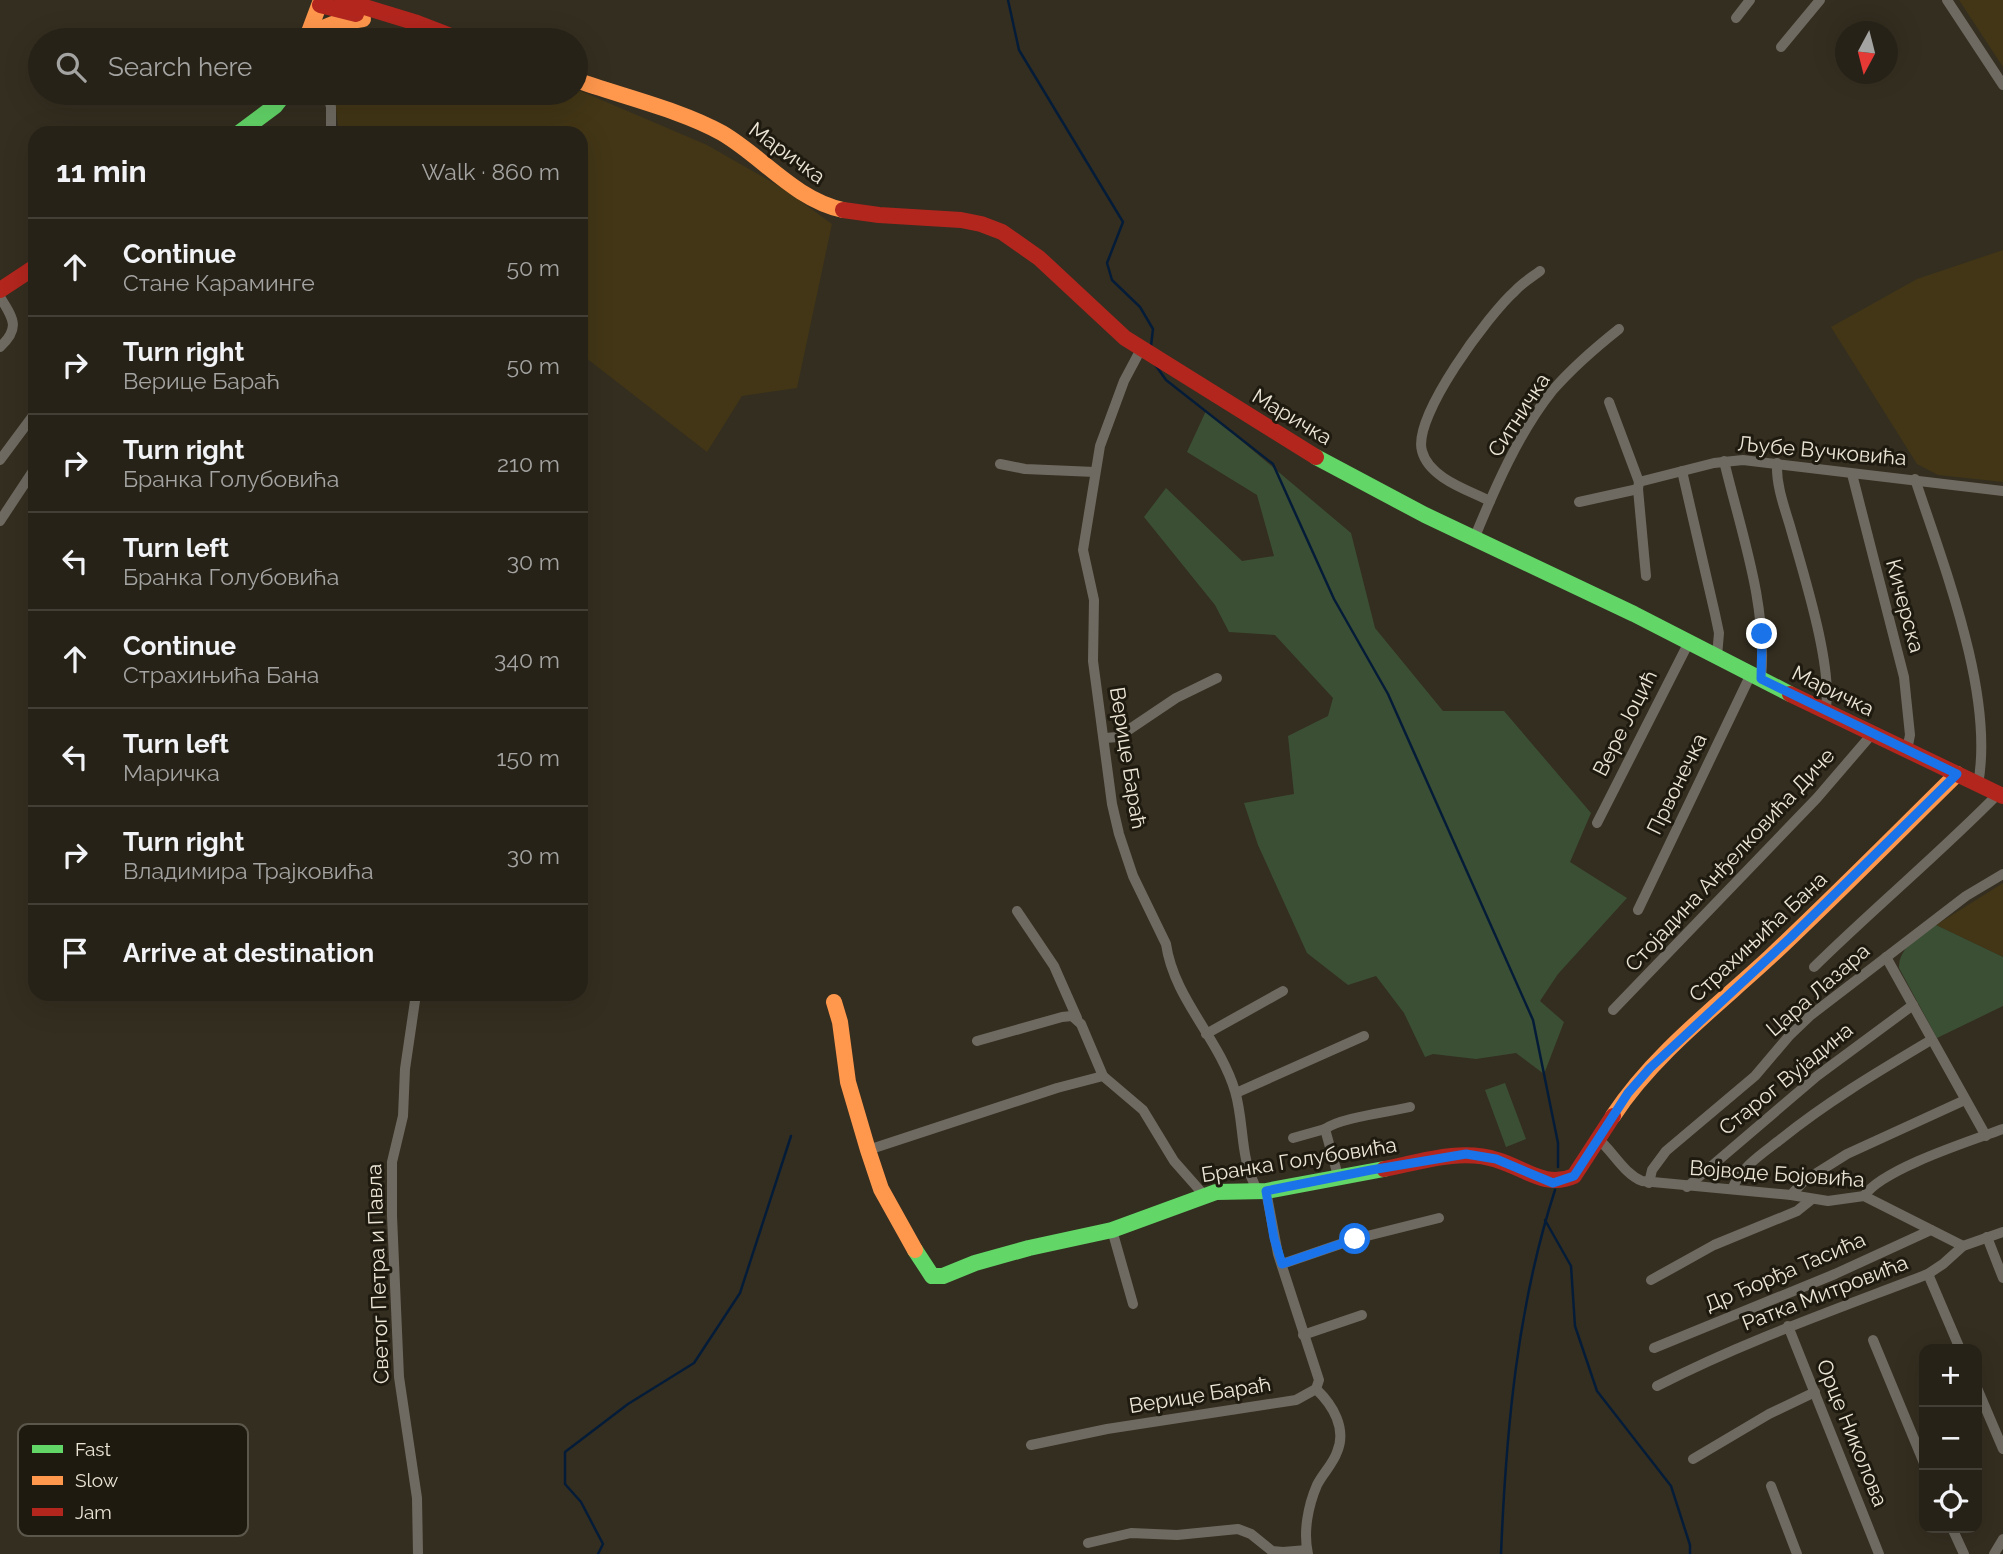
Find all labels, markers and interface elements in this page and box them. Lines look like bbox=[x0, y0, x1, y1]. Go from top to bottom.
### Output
north arrow bbox=[1835, 21, 1898, 84]
search box bbox=[28, 28, 588, 105]
icon: search bbox=[52, 48, 90, 86]
text: Search here bbox=[108, 52, 252, 82]
street label: Маричка bbox=[744, 117, 830, 189]
text: 11 min bbox=[56, 154, 147, 189]
text: Walk · 860 m bbox=[422, 158, 560, 185]
text: Continue bbox=[123, 239, 236, 269]
icon: ahead bbox=[56, 248, 94, 286]
text: 50 m bbox=[506, 254, 560, 281]
text: Стане Караминге bbox=[123, 269, 315, 296]
text: Turn right bbox=[123, 337, 244, 367]
icon: right bbox=[56, 346, 94, 384]
text: 50 m bbox=[506, 352, 560, 379]
text: Верице Бараћ bbox=[123, 367, 280, 394]
street label: Ситничка bbox=[1482, 368, 1555, 461]
street label: Маричка bbox=[1248, 383, 1337, 450]
street label: Љубе Вучковића bbox=[1737, 431, 1908, 470]
text: Turn right bbox=[123, 435, 244, 465]
icon: right bbox=[56, 444, 94, 482]
text: 210 m bbox=[497, 450, 560, 477]
text: Бранка Голубовића bbox=[123, 465, 339, 492]
text: Turn left bbox=[123, 533, 229, 563]
icon: left bbox=[56, 542, 94, 580]
text: 30 m bbox=[507, 548, 560, 575]
street label: Кичерска bbox=[1881, 556, 1930, 655]
text: Бранка Голубовића bbox=[123, 563, 339, 590]
route end bbox=[1746, 618, 1777, 649]
text: Continue bbox=[123, 631, 236, 661]
icon: ahead bbox=[56, 640, 94, 678]
text: 340 m bbox=[494, 646, 560, 673]
street label: Маричка bbox=[1788, 660, 1878, 721]
text: Страхињића Бана bbox=[123, 661, 319, 688]
street label: Вере Јоцић bbox=[1587, 666, 1662, 780]
street label: Верице Бараћ bbox=[1105, 685, 1152, 831]
text: Turn left bbox=[123, 729, 229, 759]
street label: Првонечка bbox=[1641, 729, 1712, 838]
icon: left bbox=[56, 738, 94, 776]
street label: Стојадина Анђелковића Диче bbox=[1620, 743, 1840, 976]
text: 150 m bbox=[497, 744, 560, 771]
text: Маричка bbox=[123, 759, 220, 786]
text: Turn right bbox=[123, 827, 244, 857]
icon: right bbox=[56, 836, 94, 874]
text: 30 m bbox=[507, 842, 560, 869]
text: Владимира Трајковића bbox=[123, 857, 374, 884]
street label: Страхињића Бана bbox=[1684, 866, 1832, 1007]
icon: arrive bbox=[56, 934, 94, 972]
text: Arrive at destination bbox=[123, 938, 374, 968]
street label: Цара Лазара bbox=[1761, 938, 1874, 1041]
street label: Старог Вујадина bbox=[1714, 1017, 1858, 1140]
street label: Бранка Голубовића bbox=[1199, 1132, 1398, 1187]
street label: Војводе Бојовића bbox=[1689, 1155, 1866, 1192]
street label: Светог Петра и Павла bbox=[361, 1163, 394, 1385]
route start bbox=[1339, 1223, 1370, 1254]
street label: Др Ђорђа Тасића bbox=[1701, 1226, 1869, 1317]
street label: Ратка Митровића bbox=[1738, 1249, 1911, 1336]
map controls bbox=[1919, 1344, 1982, 1533]
button: + bbox=[1919, 1344, 1982, 1407]
street label: Орце Николова bbox=[1812, 1356, 1893, 1510]
street label: Верице Бараћ bbox=[1127, 1371, 1273, 1418]
button: − bbox=[1919, 1407, 1982, 1470]
legend bbox=[18, 1424, 248, 1536]
text: Fast bbox=[75, 1438, 111, 1460]
text: Slow bbox=[75, 1469, 119, 1491]
button: locate bbox=[1919, 1470, 1982, 1533]
text: Jam bbox=[75, 1501, 112, 1523]

